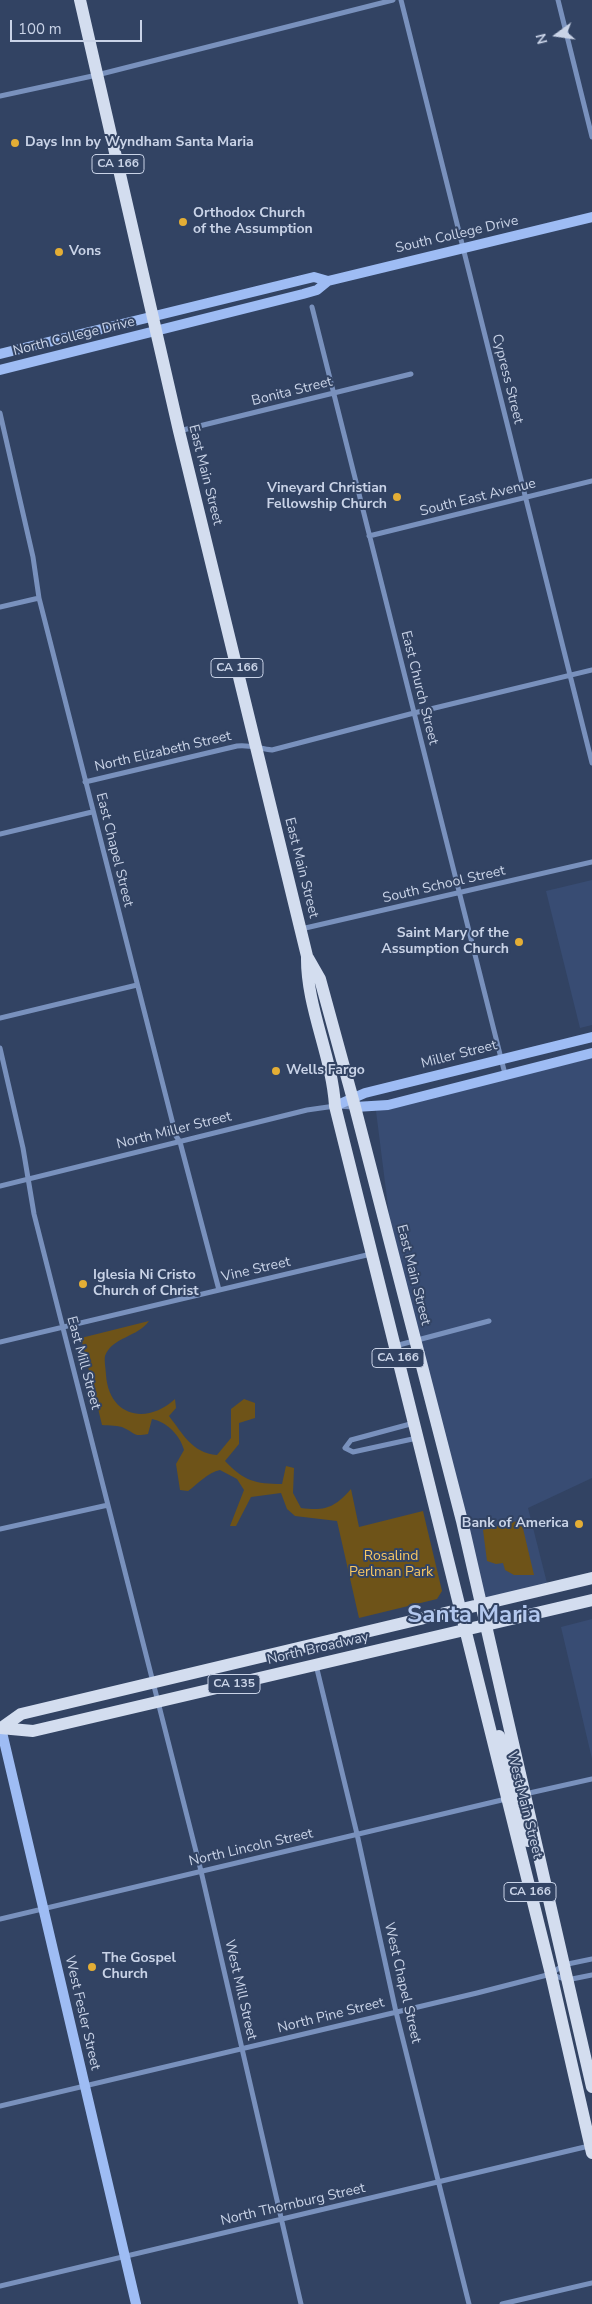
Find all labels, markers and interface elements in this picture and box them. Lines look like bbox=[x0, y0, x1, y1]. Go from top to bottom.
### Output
scale bar bbox=[12, 10, 145, 42]
north arrow bbox=[532, 10, 582, 60]
text: 100 m bbox=[18, 19, 62, 39]
text: N bbox=[531, 31, 552, 46]
place label: Days Inn by Wyndham Santa Maria bbox=[25, 135, 254, 151]
marker: Days Inn by Wyndham Santa Maria bbox=[9, 137, 21, 149]
road number: CA 166 bbox=[92, 154, 144, 173]
place label: Orthodox Church of the Assumption bbox=[193, 206, 313, 238]
street label: South College Drive bbox=[394, 213, 520, 257]
marker: Orthodox Church of the Assumption bbox=[177, 216, 189, 228]
place label: Vons bbox=[69, 244, 101, 260]
marker: Vons bbox=[53, 246, 65, 258]
street label: North College Drive bbox=[11, 314, 137, 360]
street label: Cypress Street bbox=[488, 332, 526, 426]
street label: Bonita Street bbox=[250, 374, 334, 410]
street label: East Main Street bbox=[184, 423, 226, 527]
street label: South East Avenue bbox=[418, 475, 538, 521]
place label: Vineyard Christian Fellowship Church bbox=[266, 481, 387, 514]
marker: Vineyard Christian Fellowship Church bbox=[391, 491, 403, 503]
street label: East Church Street bbox=[397, 629, 441, 747]
road number: CA 166 bbox=[211, 658, 263, 678]
street label: North Elizabeth Street bbox=[93, 728, 233, 776]
street label: East Chapel Street bbox=[92, 791, 136, 909]
street label: East Main Street bbox=[280, 816, 322, 920]
street label: South School Street bbox=[381, 863, 507, 907]
place label: Saint Mary of the Assumption Church bbox=[381, 926, 509, 959]
marker: Saint Mary of the Assumption Church bbox=[513, 936, 525, 948]
street label: Miller Street bbox=[419, 1037, 499, 1073]
place label: Wells Fargo bbox=[286, 1063, 365, 1079]
marker: Wells Fargo bbox=[270, 1065, 282, 1077]
street label: North Miller Street bbox=[115, 1109, 233, 1153]
street label: East Main Street bbox=[392, 1223, 434, 1327]
street label: Vine Street bbox=[220, 1254, 292, 1286]
place label: Iglesia Ni Cristo Church of Christ bbox=[93, 1268, 199, 1300]
marker: Iglesia Ni Cristo Church of Christ bbox=[77, 1278, 89, 1290]
street label: East Mill Street bbox=[62, 1314, 104, 1412]
road number: CA 166 bbox=[372, 1349, 424, 1368]
place label: Bank of America bbox=[462, 1516, 569, 1532]
marker: Bank of America bbox=[573, 1518, 585, 1530]
park label: Rosalind Perlman Park bbox=[349, 1549, 433, 1581]
district label: Santa Maria bbox=[407, 1602, 541, 1630]
street label: North Broadway bbox=[265, 1629, 371, 1669]
road number: CA 135 bbox=[208, 1675, 260, 1694]
street label: West Main Street bbox=[503, 1750, 545, 1860]
street label: North Lincoln Street bbox=[187, 1826, 315, 1870]
road number: CA 166 bbox=[504, 1882, 556, 1901]
street label: West Chapel Street bbox=[380, 1921, 424, 2045]
street label: West Mill Street bbox=[220, 1938, 260, 2042]
place label: The Gospel Church bbox=[102, 1951, 176, 1984]
street label: West Fesler Street bbox=[61, 1954, 103, 2072]
marker: The Gospel Church bbox=[86, 1961, 98, 1973]
street label: North Pine Street bbox=[276, 1995, 386, 2037]
street label: North Thornburg Street bbox=[219, 2180, 367, 2230]

